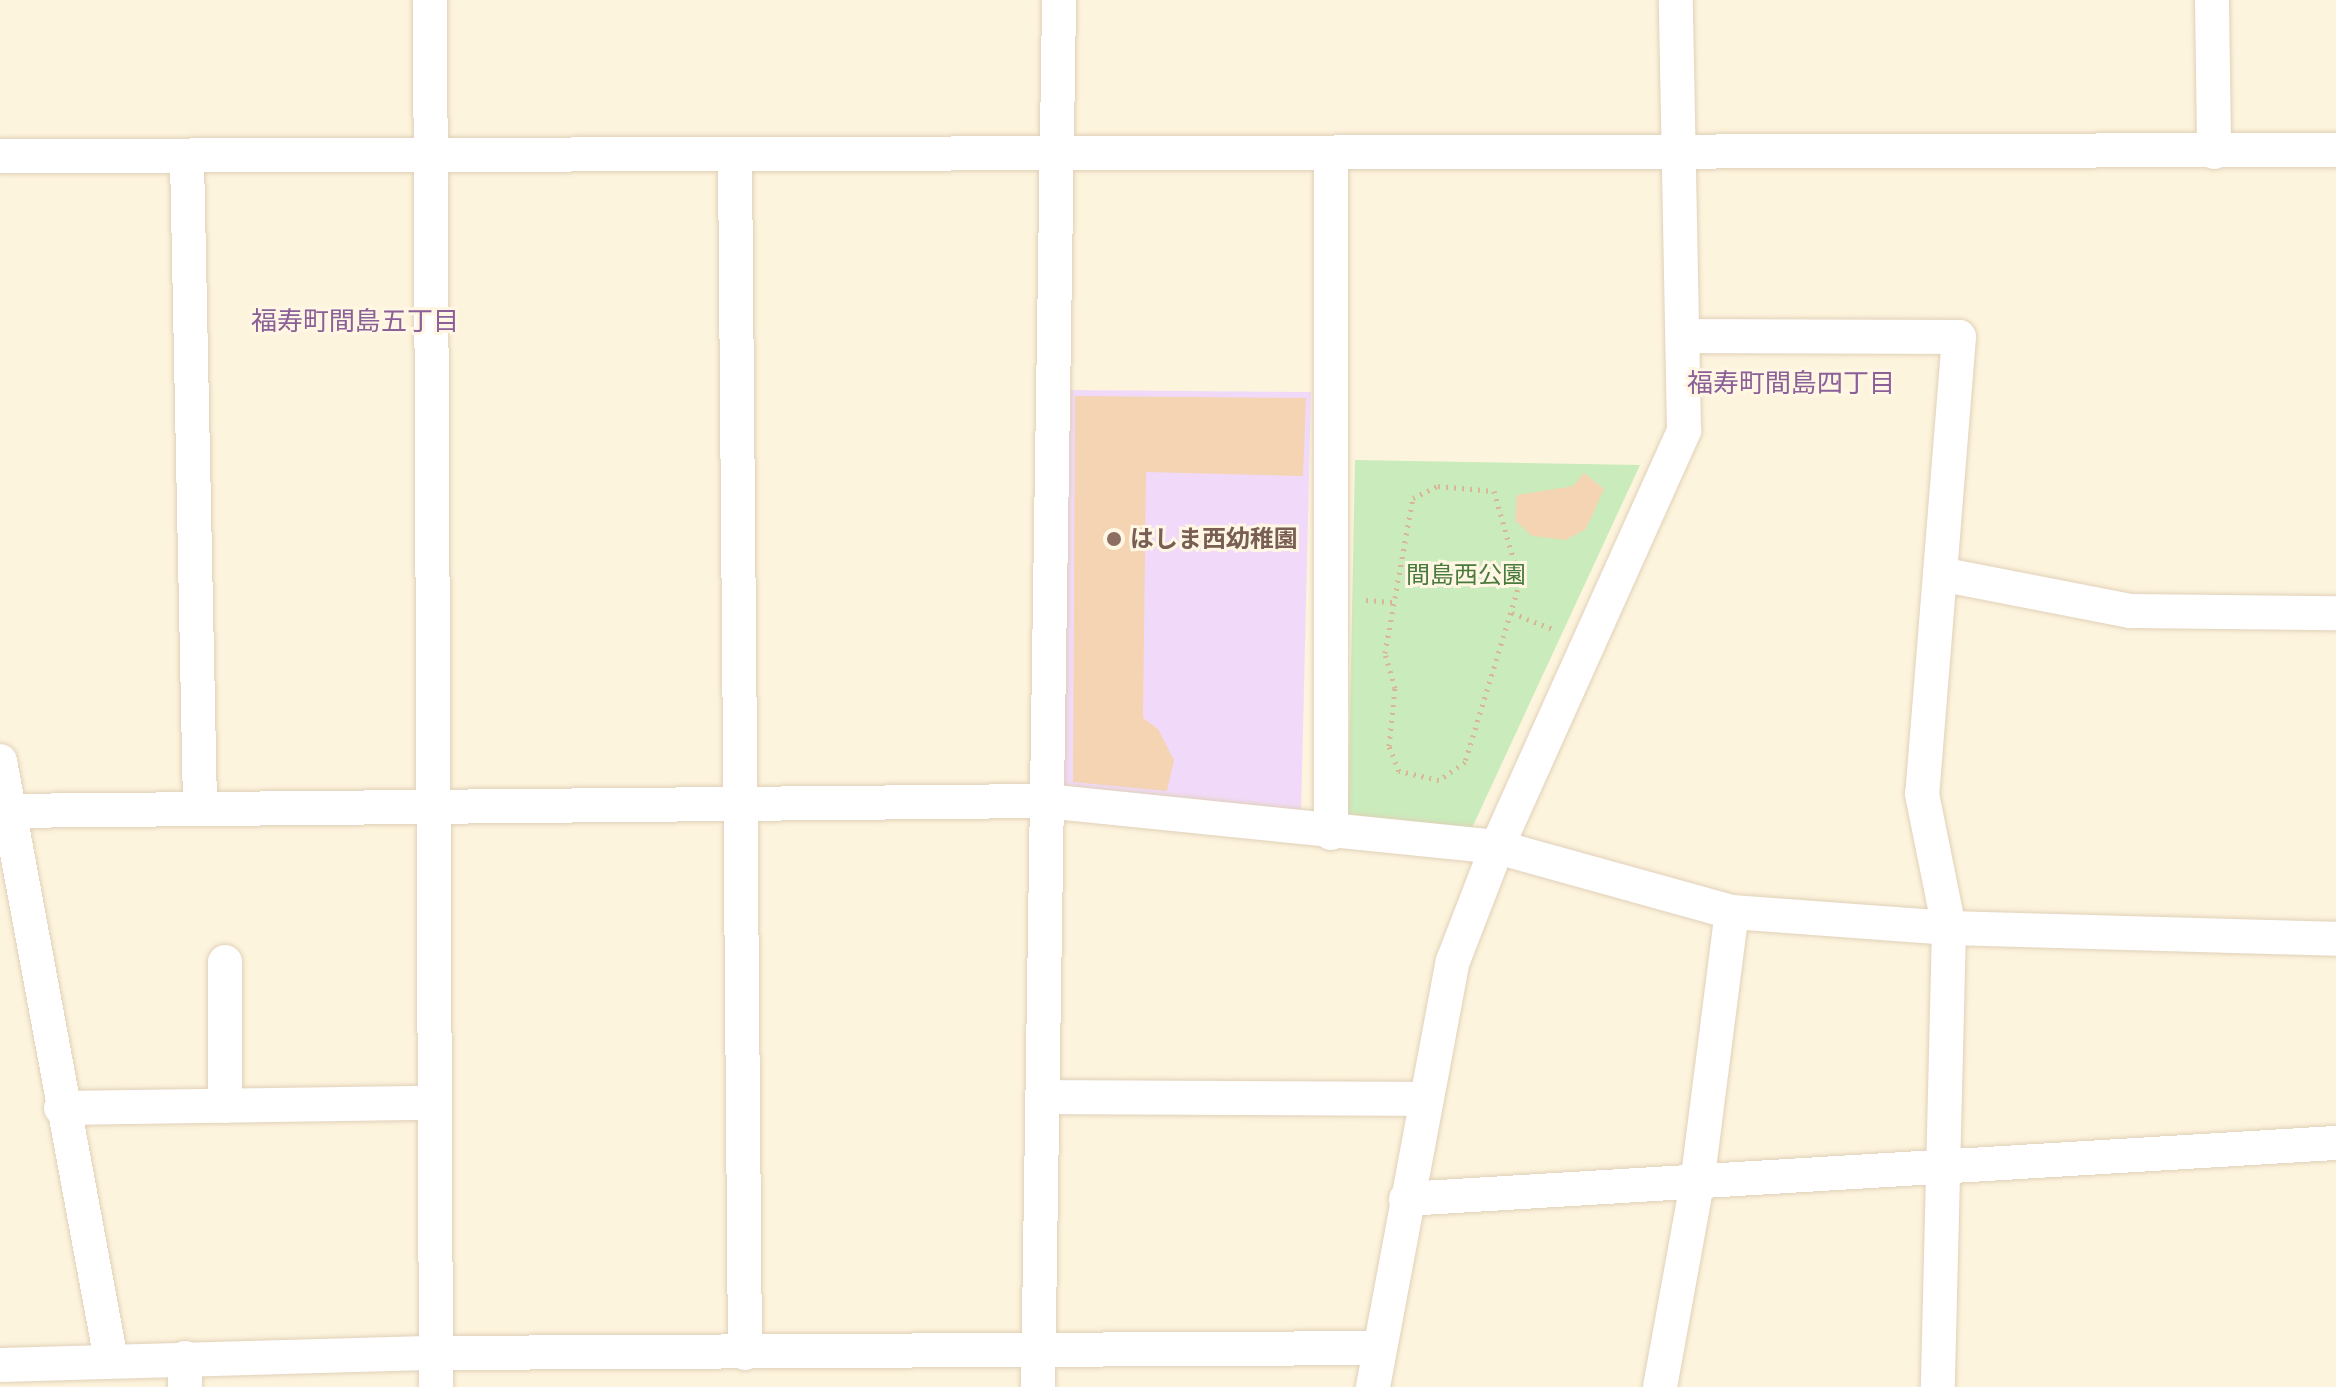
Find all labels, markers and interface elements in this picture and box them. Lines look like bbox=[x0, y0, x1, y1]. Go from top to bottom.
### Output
district label: 福寿町間島五丁目 bbox=[251, 306, 459, 338]
district label: 福寿町間島四丁目 bbox=[1687, 368, 1895, 400]
place label: はしま西幼稚園 bbox=[1130, 525, 1298, 553]
marker: はしま西幼稚園 bbox=[1105, 530, 1123, 548]
park label: 間島西公園 bbox=[1406, 561, 1526, 589]

